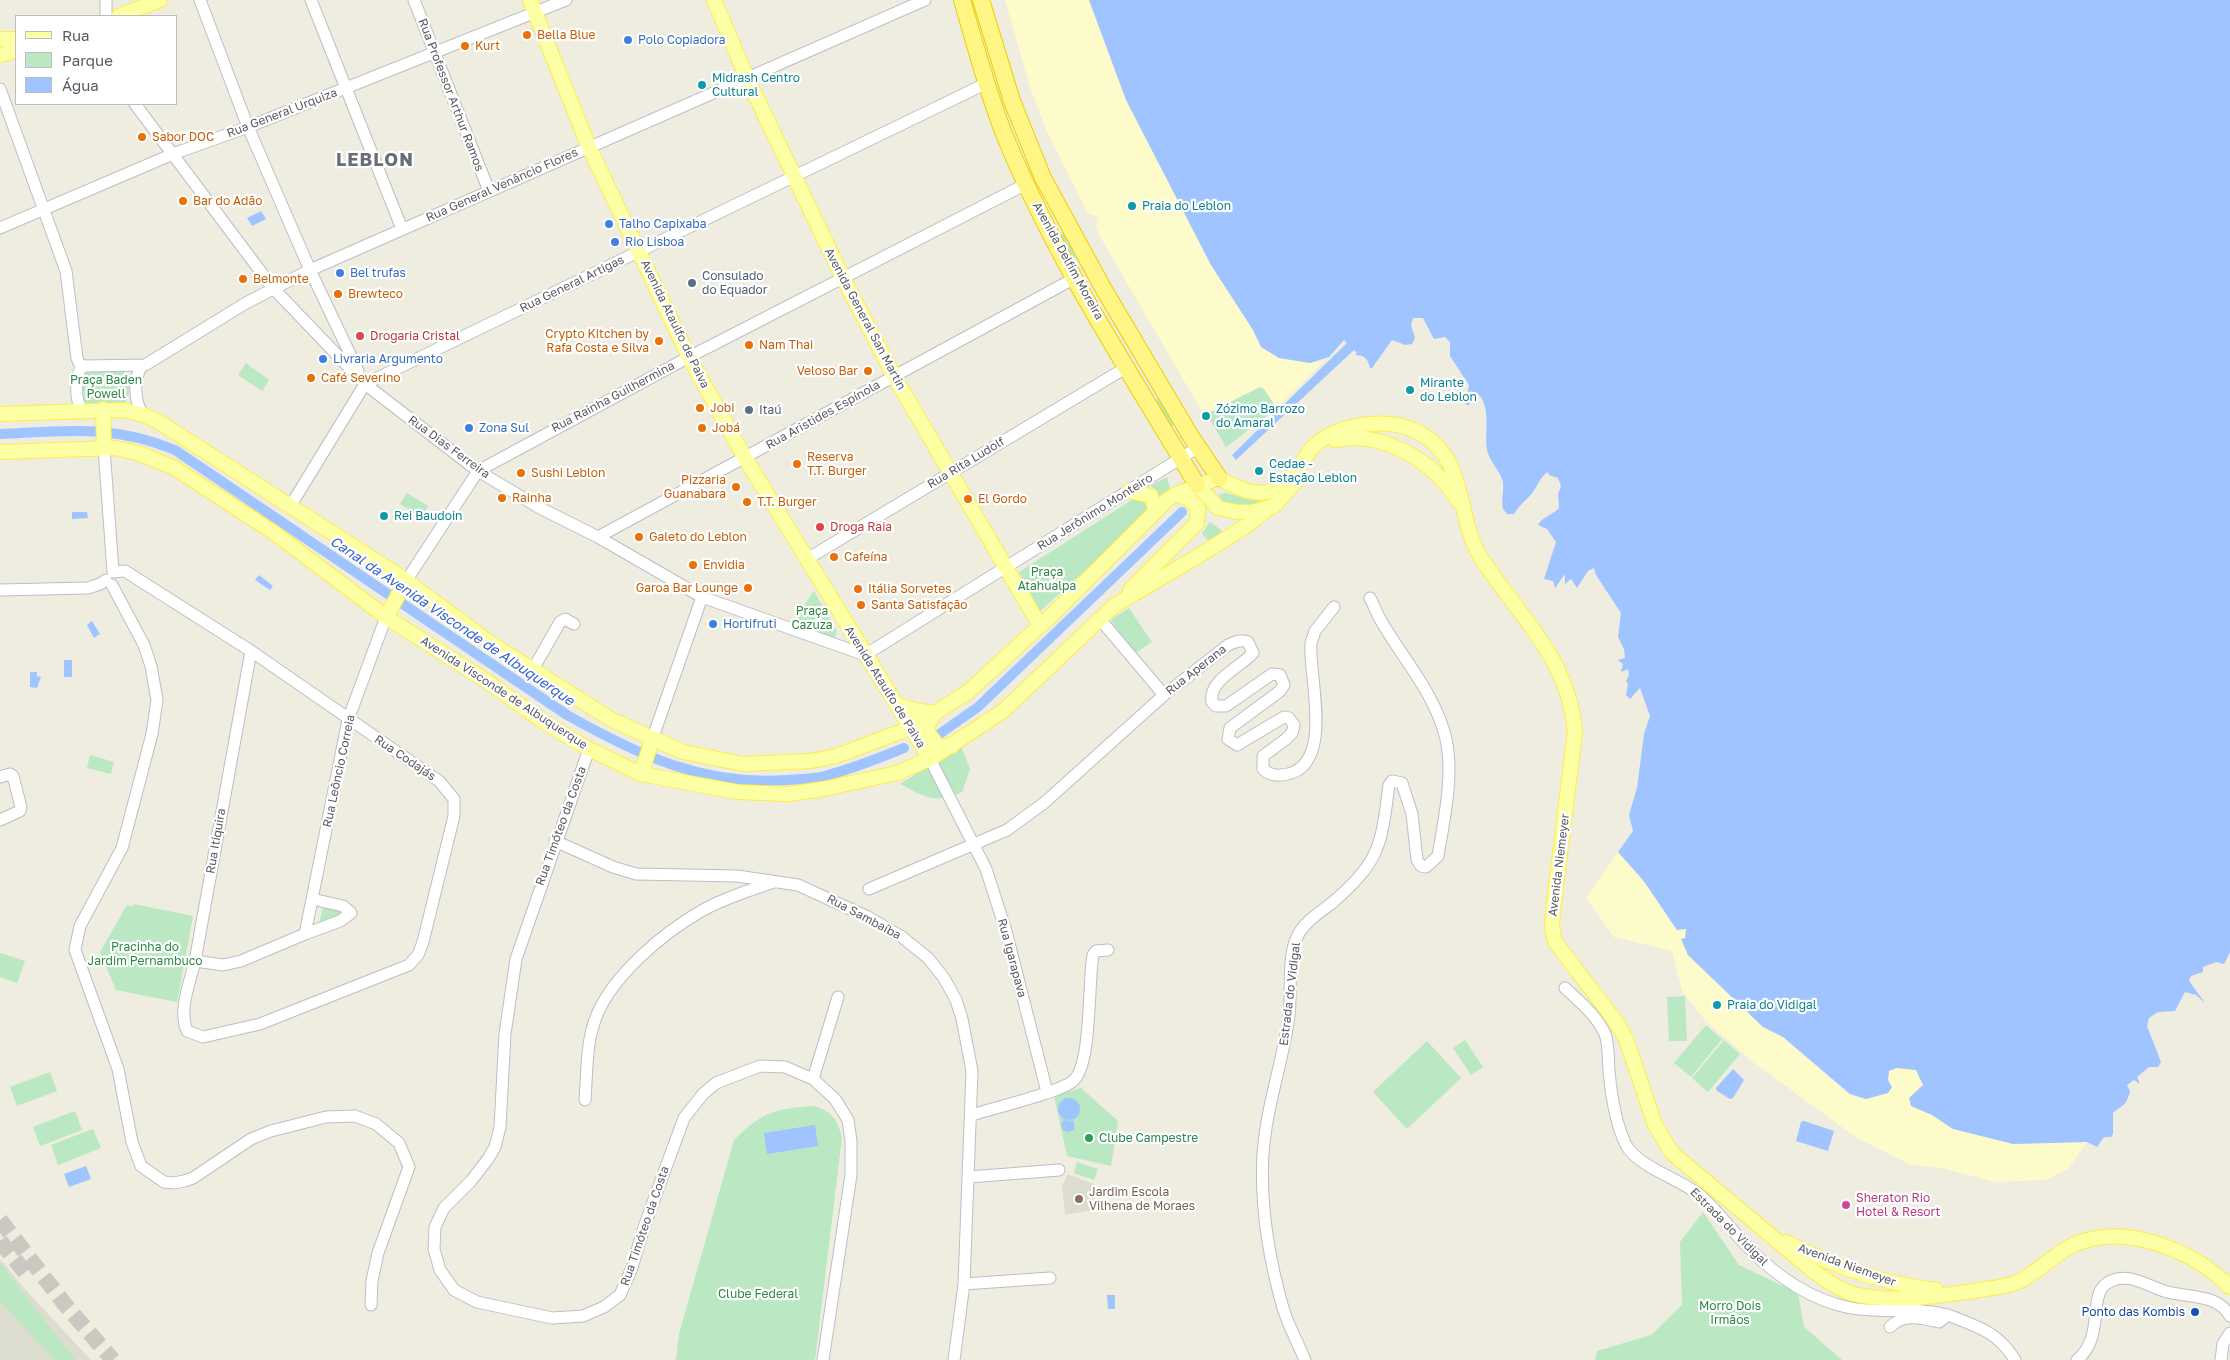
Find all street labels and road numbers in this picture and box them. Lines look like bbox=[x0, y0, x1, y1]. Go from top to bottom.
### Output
street label: Rua Professor Arthur Ramos bbox=[415, 17, 487, 173]
street label: Rua General Urquiza bbox=[225, 85, 339, 141]
street label: Rua General Venâncio Flores bbox=[424, 145, 580, 225]
street label: Avenida Delfim Moreira bbox=[1030, 200, 1106, 322]
street label: Avenida General San Martin bbox=[821, 246, 909, 392]
street label: Rua General Artigas bbox=[517, 252, 627, 316]
street label: Avenida Ataulfo de Paiva bbox=[638, 257, 712, 391]
street label: Rua Rainha Guilhermina bbox=[549, 358, 677, 436]
street label: Rua Aristides Espínola bbox=[763, 378, 883, 452]
street label: Rua Dias Ferreira bbox=[405, 413, 493, 481]
street label: Rua Rita Ludolf bbox=[925, 434, 1007, 492]
street label: Rua Jerônimo Monteiro bbox=[1035, 471, 1155, 553]
street label: Avenida Ataulfo de Paiva bbox=[841, 623, 929, 751]
street label: Avenida Visconde de Albuquerque bbox=[418, 634, 590, 752]
street label: Rua Aperana bbox=[1163, 642, 1229, 698]
street label: Rua Leôncio Correia bbox=[320, 713, 358, 829]
street label: Rua Codajás bbox=[372, 732, 438, 784]
street label: Rua Timóteo da Costa bbox=[533, 764, 589, 888]
street label: Rua Itiquira bbox=[203, 807, 229, 875]
street label: Avenida Niemeyer bbox=[1546, 813, 1572, 917]
street label: Rua Sambaíba bbox=[825, 891, 903, 943]
street label: Rua Igarapava bbox=[995, 917, 1029, 999]
street label: Estrada do Vidigal bbox=[1276, 941, 1304, 1047]
street label: Rua Timóteo da Costa bbox=[618, 1164, 672, 1288]
street label: Estrada do Vidigal bbox=[1687, 1185, 1771, 1269]
street label: Avenida Niemeyer bbox=[1796, 1241, 1898, 1289]

